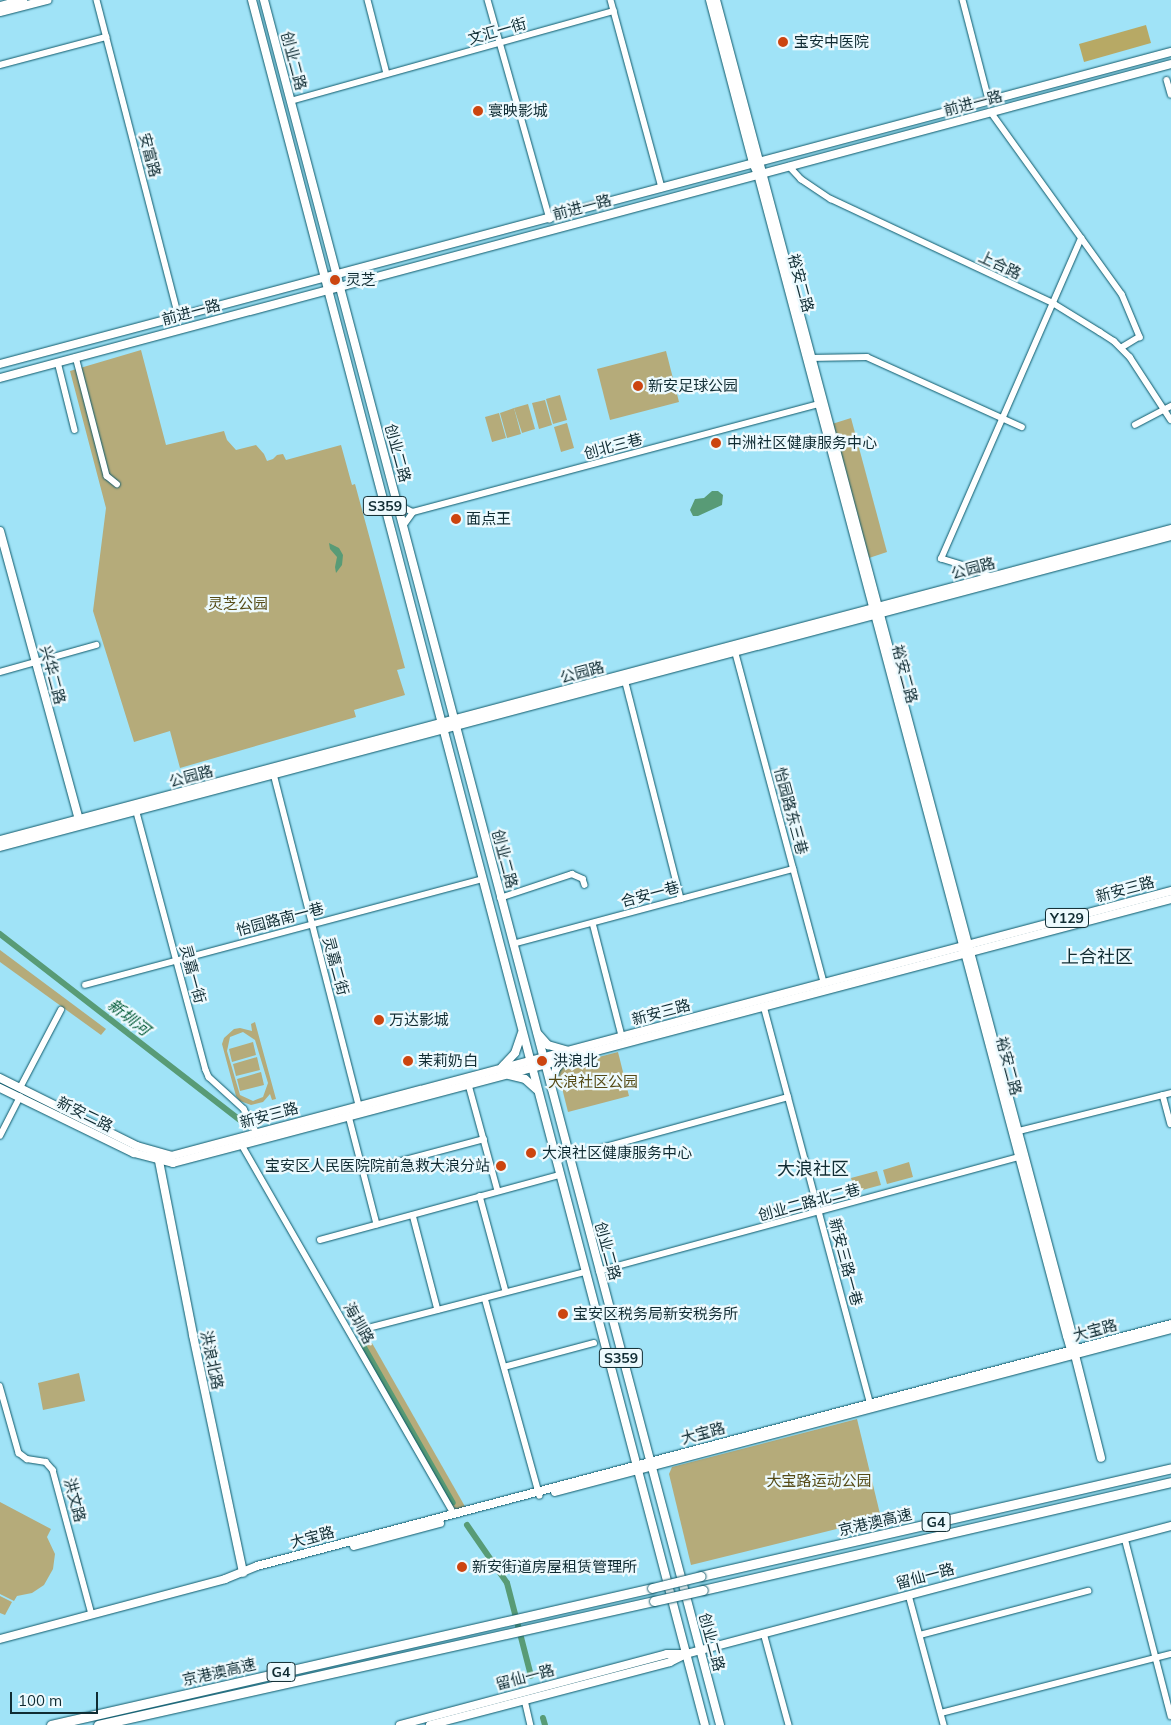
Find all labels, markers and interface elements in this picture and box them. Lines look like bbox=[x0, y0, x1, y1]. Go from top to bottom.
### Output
street label: 文汇一街 bbox=[466, 14, 528, 48]
street label: 创业二路 bbox=[278, 30, 310, 92]
place label: 宝安中医院 bbox=[794, 33, 869, 51]
marker: 宝安中医院 bbox=[776, 35, 790, 49]
street label: 前进一路 bbox=[942, 87, 1004, 119]
place label: 寰映影城 bbox=[488, 102, 548, 120]
marker: 寰映影城 bbox=[472, 105, 484, 117]
street label: 安富路 bbox=[135, 131, 165, 179]
street label: 前进一路 bbox=[551, 191, 613, 223]
street label: 上合路 bbox=[976, 247, 1024, 283]
street label: 裕安二路 bbox=[785, 252, 817, 314]
place label: 灵芝 bbox=[346, 271, 376, 289]
marker: 灵芝 bbox=[328, 273, 342, 287]
street label: 前进一路 bbox=[160, 296, 222, 328]
place label: 新安足球公园 bbox=[648, 377, 738, 395]
marker: 新安足球公园 bbox=[632, 380, 644, 392]
street label: 创业二路 bbox=[382, 422, 414, 484]
street label: 创北三巷 bbox=[582, 430, 644, 462]
place label: 中洲社区健康服务中心 bbox=[727, 434, 877, 452]
marker: 中洲社区健康服务中心 bbox=[709, 436, 723, 450]
road number: S359 bbox=[362, 494, 408, 518]
place label: 面点王 bbox=[466, 510, 511, 528]
marker: 面点王 bbox=[450, 513, 462, 525]
street label: 公园路 bbox=[949, 553, 997, 583]
park label: 灵芝公园 bbox=[208, 595, 268, 613]
street label: 裕安二路 bbox=[889, 643, 921, 705]
street label: 兴华二路 bbox=[37, 644, 69, 706]
street label: 公园路 bbox=[558, 657, 606, 687]
street label: 公园路 bbox=[167, 761, 215, 791]
street label: 怡园路东三巷 bbox=[771, 765, 811, 857]
street label: 创业二路 bbox=[489, 828, 521, 890]
street label: 新安三路 bbox=[1094, 873, 1156, 905]
street label: 合安一巷 bbox=[619, 878, 681, 910]
street label: 怡园路南一巷 bbox=[234, 899, 326, 939]
road number: Y129 bbox=[1044, 906, 1090, 930]
street label: 灵嘉二街 bbox=[320, 935, 352, 997]
street label: 灵嘉一街 bbox=[177, 943, 209, 1005]
district label: 上合社区 bbox=[1061, 946, 1133, 968]
water label: 新圳河 bbox=[104, 995, 154, 1039]
street label: 新安三路 bbox=[630, 996, 692, 1028]
place label: 万达影城 bbox=[389, 1011, 449, 1029]
marker: 万达影城 bbox=[373, 1014, 385, 1026]
street label: 裕安二路 bbox=[993, 1035, 1025, 1097]
place label: 茉莉奶白 bbox=[418, 1052, 478, 1070]
place label: 洪浪北 bbox=[553, 1052, 598, 1070]
marker: 洪浪北 bbox=[535, 1054, 549, 1068]
marker: 茉莉奶白 bbox=[402, 1055, 414, 1067]
park label: 大浪社区公园 bbox=[548, 1073, 638, 1091]
street label: 新安二路 bbox=[54, 1093, 116, 1135]
street label: 新安三路 bbox=[238, 1099, 300, 1131]
place label: 大浪社区健康服务中心 bbox=[542, 1144, 692, 1162]
marker: 大浪社区健康服务中心 bbox=[524, 1146, 538, 1160]
place label: 宝安区人民医院院前急救大浪分站 bbox=[265, 1157, 490, 1175]
district label: 大浪社区 bbox=[777, 1158, 849, 1180]
marker: 宝安区人民医院院前急救大浪分站 bbox=[494, 1159, 508, 1173]
street label: 创业二路北二巷 bbox=[756, 1180, 862, 1224]
street label: 新安三路一巷 bbox=[826, 1216, 866, 1308]
street label: 创业二路 bbox=[592, 1220, 624, 1282]
street label: 海圳路 bbox=[340, 1299, 378, 1347]
place label: 宝安区税务局新安税务所 bbox=[573, 1305, 738, 1323]
marker: 宝安区税务局新安税务所 bbox=[557, 1308, 569, 1320]
street label: 大宝路 bbox=[1071, 1315, 1119, 1345]
street label: 洪浪北路 bbox=[197, 1329, 227, 1391]
road number: S359 bbox=[598, 1346, 644, 1370]
street label: 大宝路 bbox=[679, 1418, 727, 1448]
park label: 大宝路运动公园 bbox=[767, 1472, 871, 1490]
street label: 洪文路 bbox=[60, 1476, 90, 1524]
street label: 京港澳高速 bbox=[836, 1505, 914, 1539]
road number: G4 bbox=[921, 1510, 951, 1534]
street label: 大宝路 bbox=[288, 1522, 336, 1552]
place label: 新安街道房屋租赁管理所 bbox=[472, 1558, 637, 1576]
street label: 留仙一路 bbox=[894, 1560, 956, 1592]
marker: 新安街道房屋租赁管理所 bbox=[456, 1561, 468, 1573]
street label: 创业二路 bbox=[696, 1611, 728, 1673]
street label: 京港澳高速 bbox=[180, 1655, 258, 1689]
road number: G4 bbox=[266, 1660, 296, 1684]
street label: 留仙一路 bbox=[494, 1661, 556, 1693]
scale bar bbox=[12, 1682, 100, 1714]
text: 100 m bbox=[18, 1691, 62, 1710]

